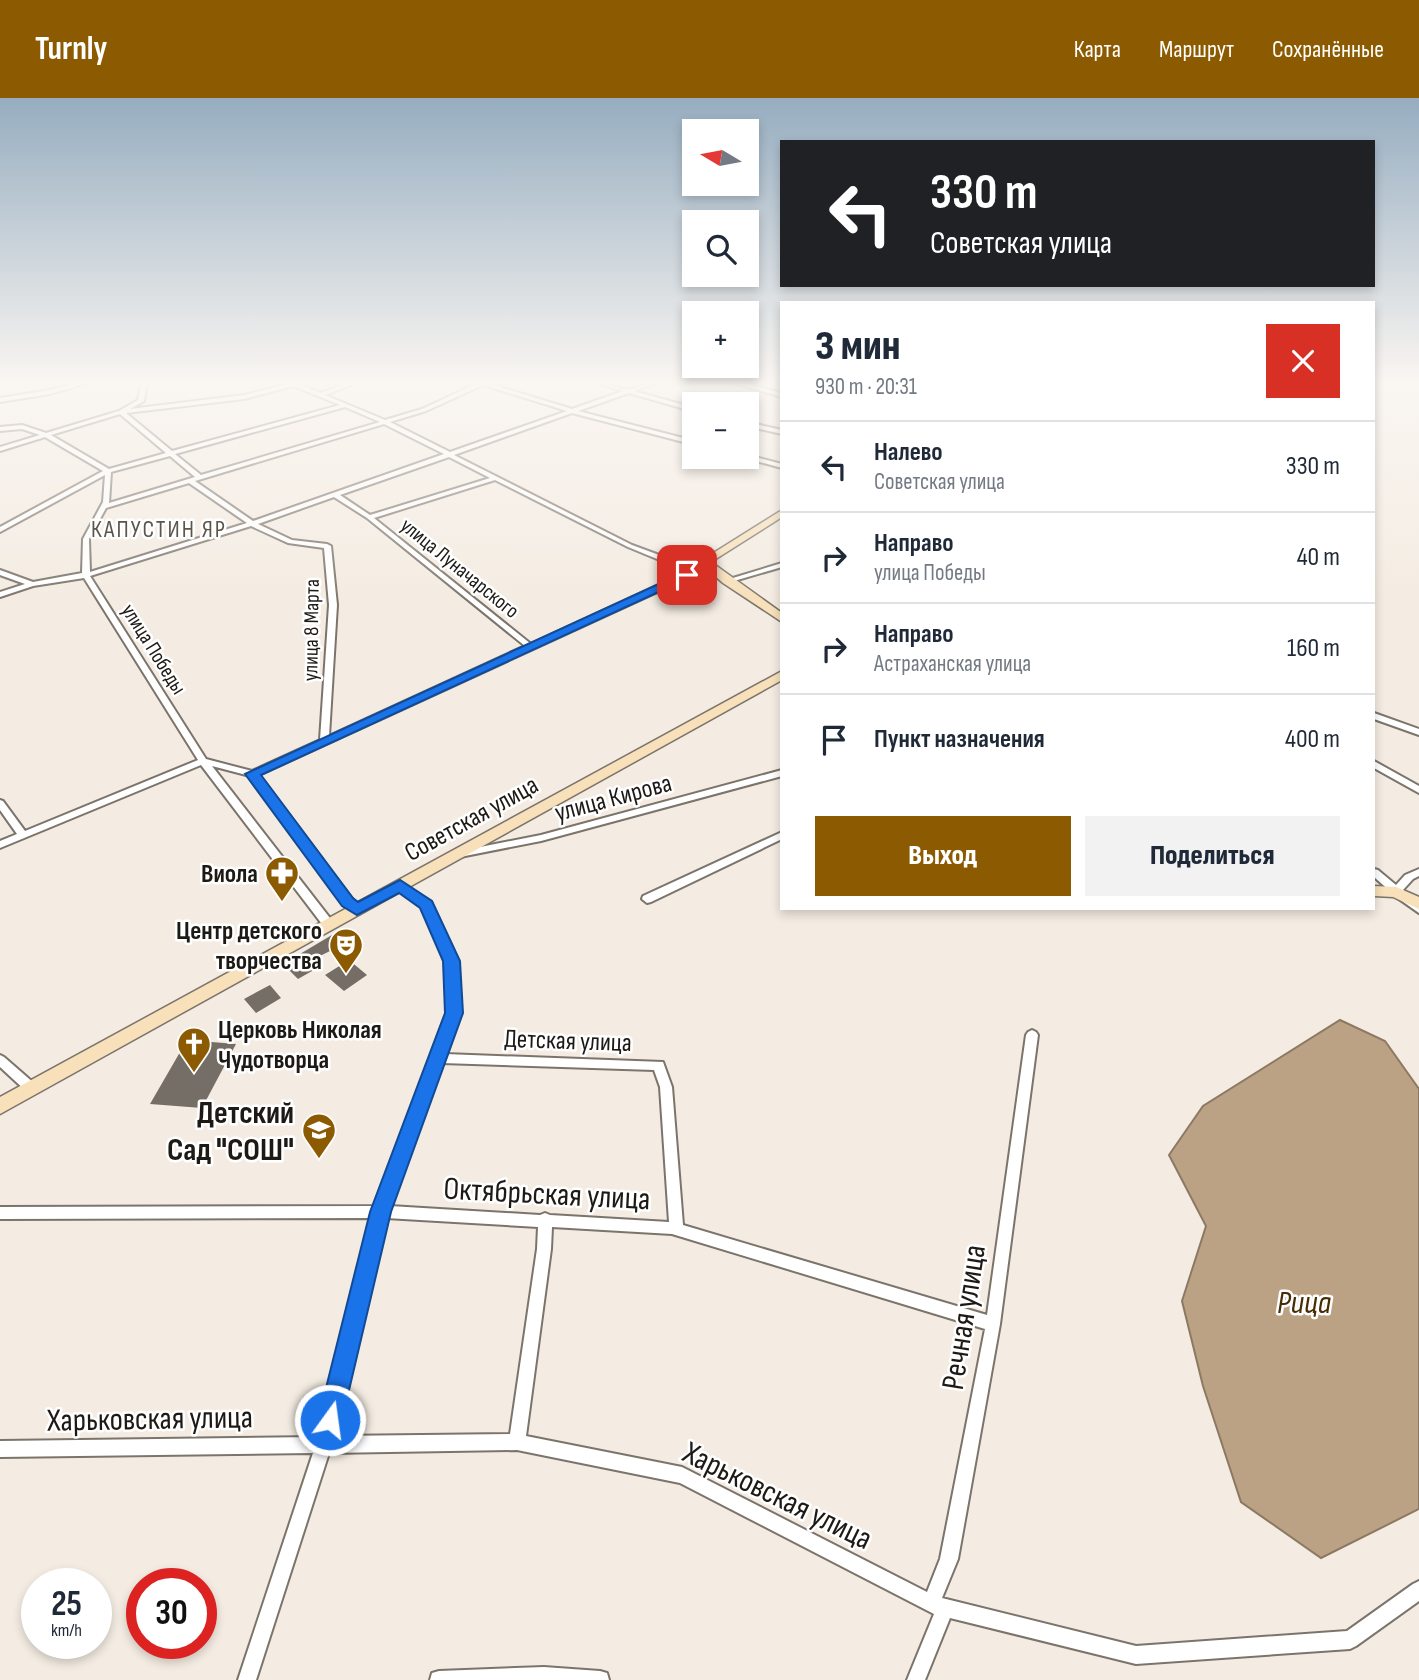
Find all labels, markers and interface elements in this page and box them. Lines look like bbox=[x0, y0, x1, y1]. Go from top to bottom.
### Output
text: Turnly bbox=[35, 29, 107, 69]
text: Карта bbox=[1074, 35, 1121, 64]
text: Маршрут bbox=[1159, 35, 1234, 64]
text: Сохранённые bbox=[1272, 35, 1384, 64]
north arrow bbox=[682, 119, 760, 196]
map controls bbox=[682, 119, 759, 469]
text: 330 m bbox=[930, 164, 1037, 223]
icon: left bbox=[815, 168, 906, 259]
button: search bbox=[682, 210, 759, 287]
text: Советская улица bbox=[930, 224, 1112, 263]
button: + bbox=[682, 301, 759, 378]
text: 3 мин bbox=[815, 321, 900, 372]
button: close bbox=[1266, 324, 1340, 398]
text: 930 m · 20:31 bbox=[815, 373, 917, 401]
button: − bbox=[682, 392, 759, 469]
text: Налево bbox=[874, 437, 943, 468]
icon: left bbox=[815, 448, 853, 486]
text: 330 m bbox=[1286, 451, 1340, 482]
text: Советская улица bbox=[874, 468, 1005, 496]
street label: улица Луначарского bbox=[395, 513, 524, 624]
district label: КАПУСТИН ЯР bbox=[91, 515, 227, 544]
text: Направо bbox=[874, 528, 953, 559]
icon: right bbox=[815, 539, 853, 577]
text: 40 m bbox=[1297, 542, 1340, 573]
pin bbox=[657, 545, 717, 605]
icon: arrive bbox=[668, 556, 706, 594]
text: улица Победы bbox=[874, 559, 986, 587]
street label: улица 8 Марта bbox=[298, 579, 325, 681]
street label: улица Победы bbox=[116, 599, 191, 699]
text: Направо bbox=[874, 619, 953, 650]
icon: right bbox=[815, 630, 853, 668]
text: 160 m bbox=[1287, 633, 1340, 664]
text: Астраханская улица bbox=[874, 650, 1031, 678]
icon: arrive bbox=[815, 721, 853, 759]
text: Пункт назначения bbox=[874, 724, 1045, 755]
text: 400 m bbox=[1285, 724, 1340, 755]
street label: улица Кирова bbox=[552, 768, 675, 829]
street label: Советская улица bbox=[400, 770, 544, 869]
button: Выход bbox=[815, 816, 1071, 896]
button: Поделиться bbox=[1085, 816, 1340, 896]
pharmacy icon: Виола bbox=[263, 854, 301, 903]
place label: Виола bbox=[201, 859, 258, 890]
place label: Центр детского творчества bbox=[176, 916, 322, 977]
theatre icon: Центр детского творчества bbox=[327, 926, 365, 975]
place label: Церковь Николая Чудотворца bbox=[218, 1015, 382, 1076]
street label: Детская улица bbox=[504, 1024, 632, 1059]
church icon: Церковь Николая Чудотворца bbox=[175, 1025, 213, 1074]
place label: Детский Сад "СОШ" bbox=[167, 1094, 294, 1170]
school or university icon: Детский Сад "СОШ" bbox=[300, 1111, 338, 1160]
street label: Октябрьская улица bbox=[442, 1170, 651, 1219]
street label: Речная улица bbox=[934, 1242, 995, 1392]
water label: Рица bbox=[1277, 1283, 1331, 1323]
position arrow bbox=[293, 1383, 367, 1457]
street label: Харьковская улица bbox=[46, 1398, 253, 1441]
street label: Харьковская улица bbox=[675, 1433, 878, 1559]
speed limit sign: 30 bbox=[126, 1568, 217, 1659]
text: 25 bbox=[51, 1583, 82, 1626]
text: km/h bbox=[51, 1620, 82, 1641]

